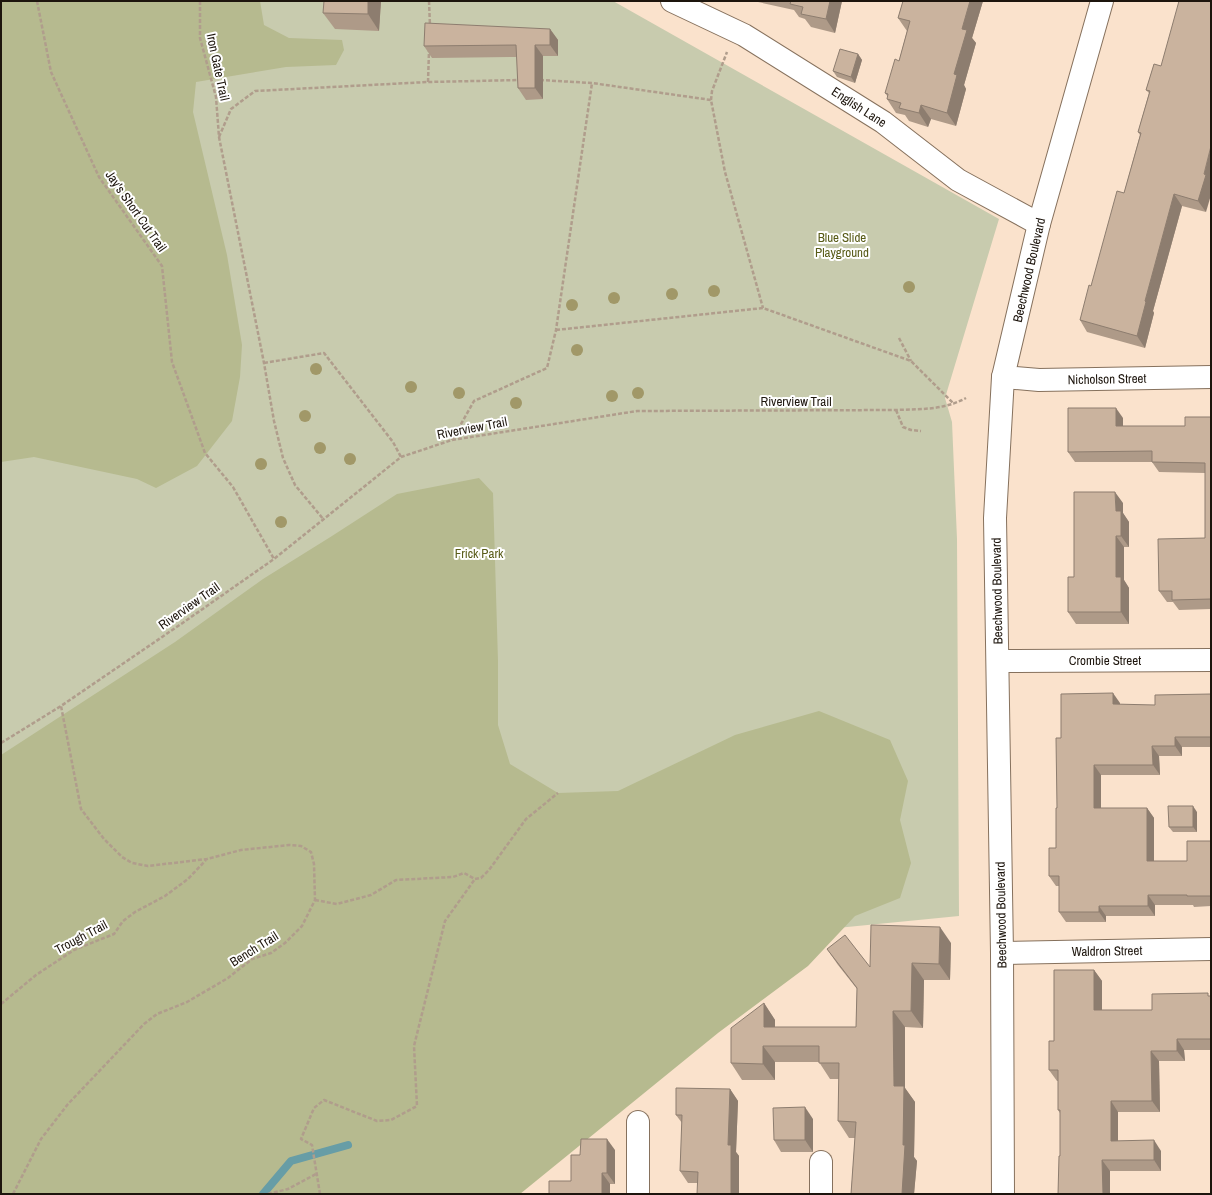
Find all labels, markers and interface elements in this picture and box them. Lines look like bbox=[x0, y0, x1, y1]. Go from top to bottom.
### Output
street label: Iron Gate Trail bbox=[203, 32, 233, 102]
street label: English Lane bbox=[828, 83, 890, 131]
street label: Jay's Short Cut Trail bbox=[102, 167, 170, 255]
street label: Beechwood Boulevard bbox=[1009, 216, 1049, 324]
park label: Blue Slide Playground bbox=[815, 229, 869, 261]
street label: Nicholson Street bbox=[1067, 370, 1147, 388]
street label: Riverview Trail bbox=[760, 393, 832, 410]
street label: Riverview Trail bbox=[435, 413, 509, 443]
street label: Beechwood Boulevard bbox=[988, 537, 1006, 644]
park label: Frick Park bbox=[455, 545, 504, 562]
street label: Riverview Trail bbox=[155, 579, 223, 633]
street label: Crombie Street bbox=[1069, 652, 1141, 669]
street label: Beechwood Boulevard bbox=[992, 861, 1010, 968]
street label: Trough Trail bbox=[52, 916, 110, 958]
street label: Bench Trail bbox=[227, 928, 281, 970]
street label: Waldron Street bbox=[1071, 942, 1143, 960]

